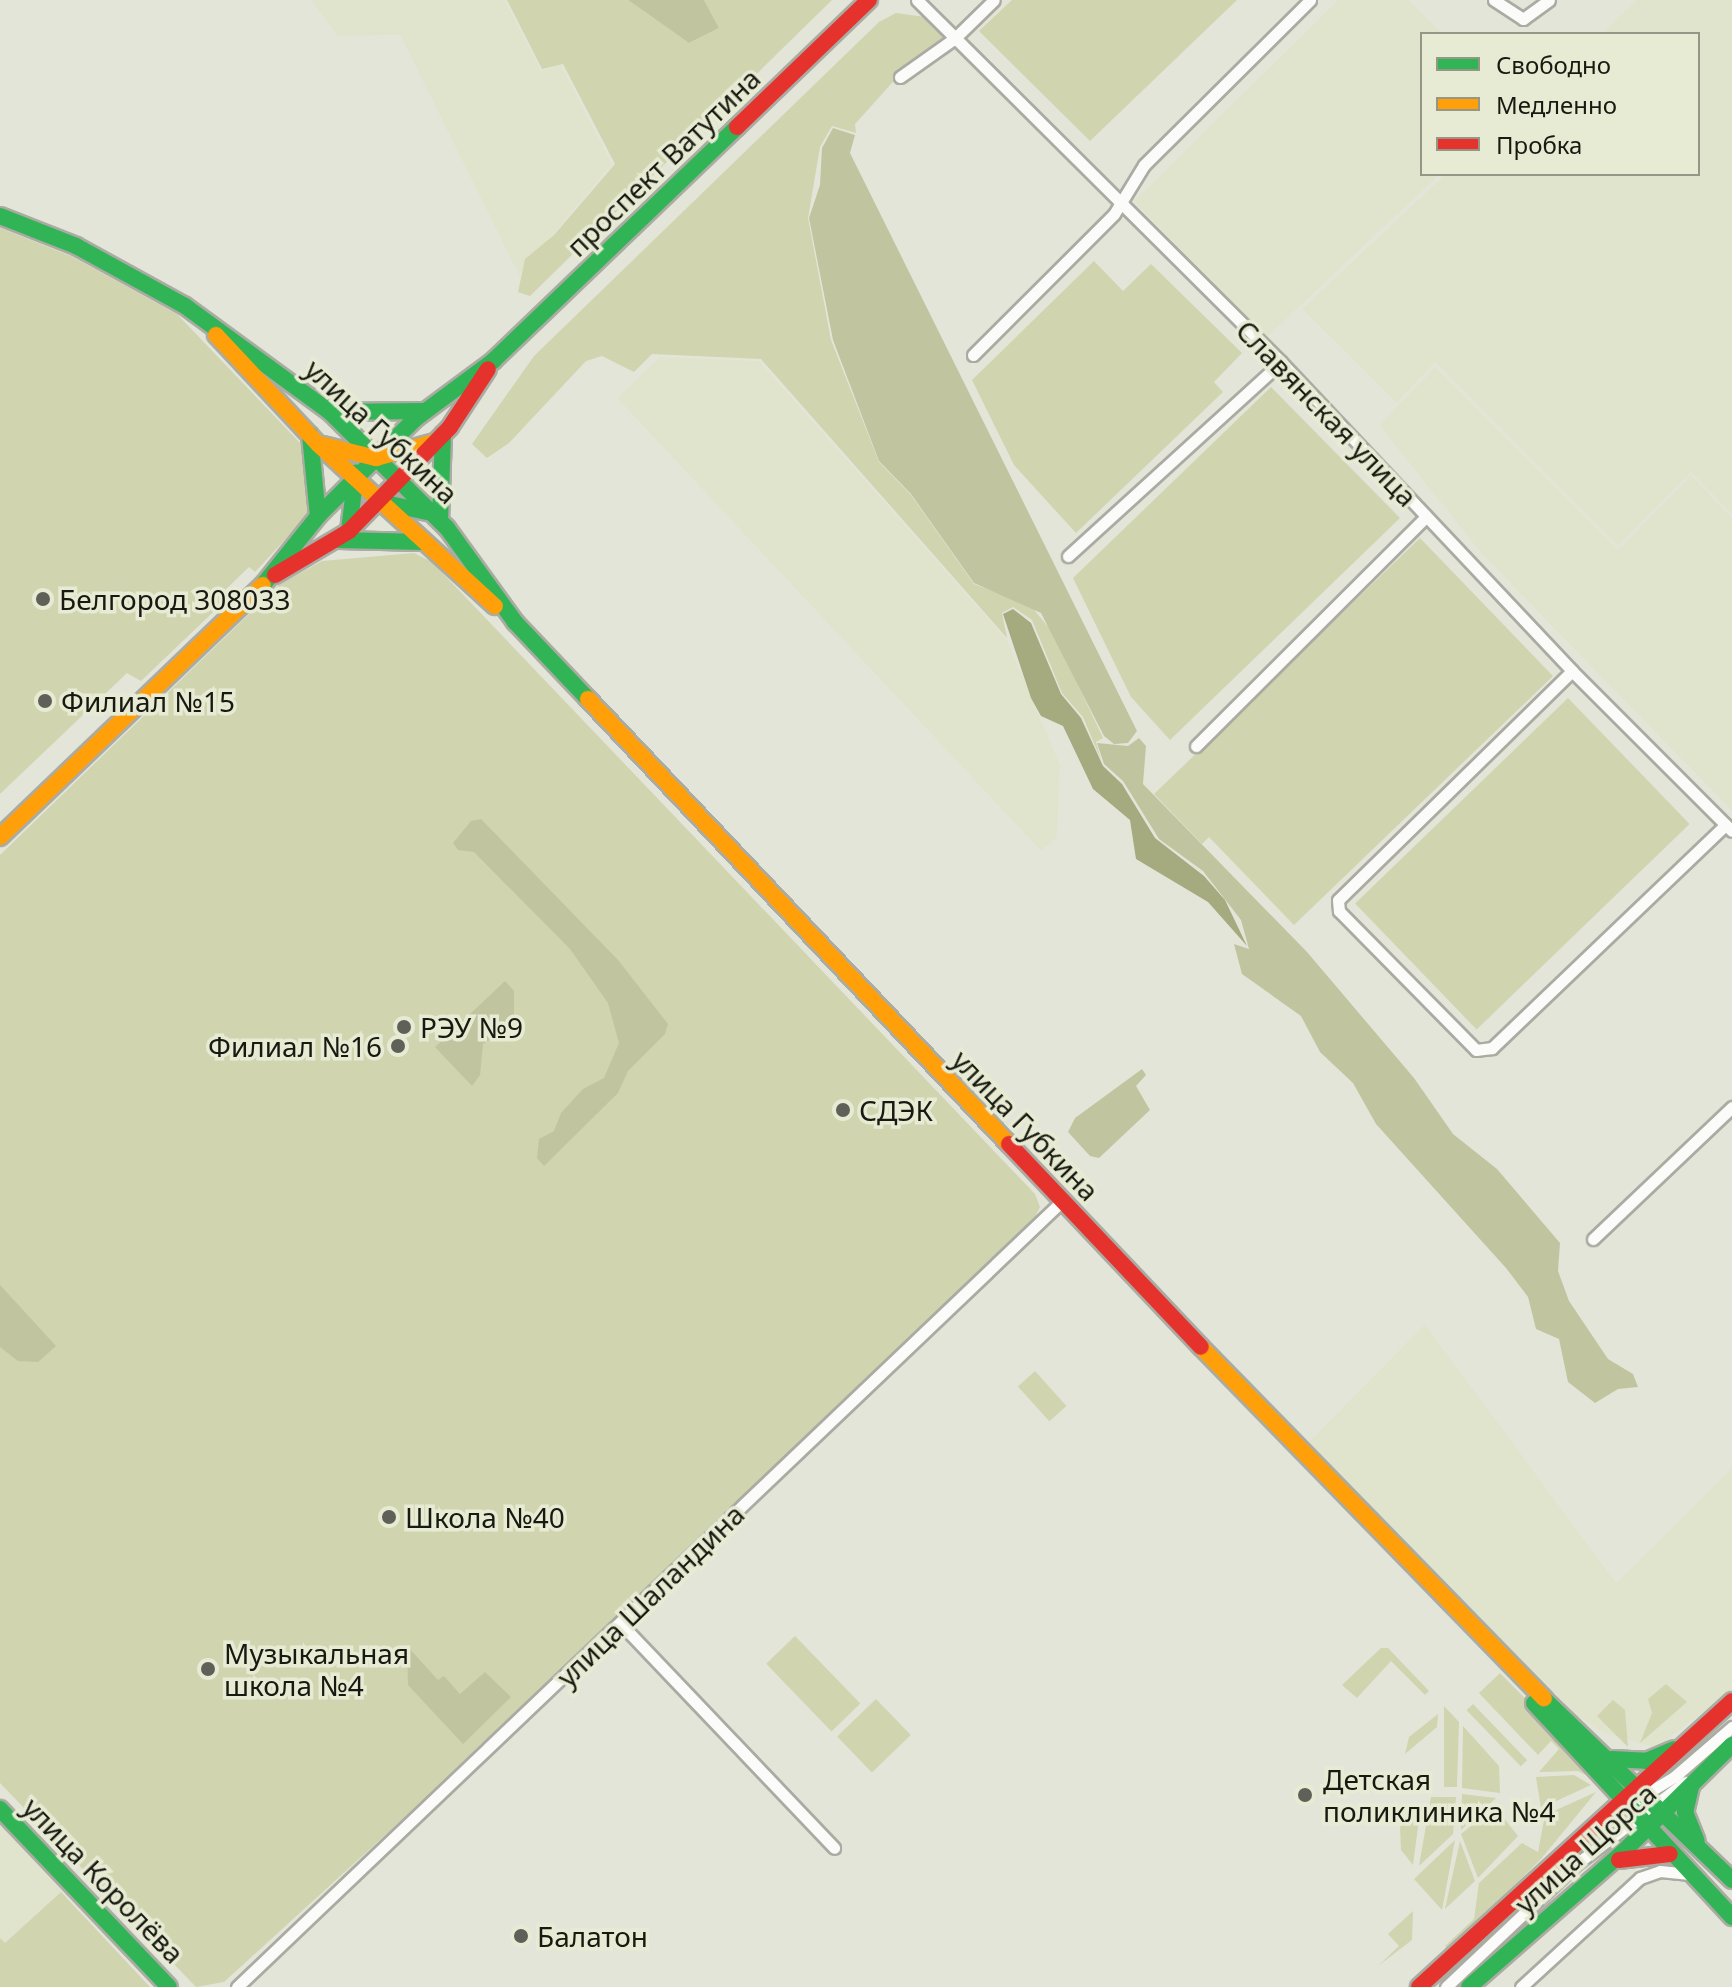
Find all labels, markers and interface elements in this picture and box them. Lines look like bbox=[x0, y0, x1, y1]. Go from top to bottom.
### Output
legend bbox=[1420, 32, 1700, 176]
text: Свободно bbox=[1496, 48, 1611, 81]
street label: проспект Ватутина bbox=[559, 61, 767, 263]
text: Медленно bbox=[1496, 88, 1617, 121]
text: Пробка bbox=[1496, 128, 1582, 161]
street label: Славянская улица bbox=[1230, 313, 1424, 513]
street label: улица Губкина bbox=[299, 352, 465, 510]
place label: Белгород 308033 bbox=[59, 582, 290, 616]
marker: Белгород 308033 bbox=[34, 590, 52, 608]
place label: Филиал №15 bbox=[61, 684, 235, 718]
marker: Филиал №15 bbox=[36, 692, 54, 710]
place label: РЭУ №9 bbox=[420, 1010, 523, 1044]
marker: РЭУ №9 bbox=[395, 1018, 413, 1036]
place label: Филиал №16 bbox=[208, 1029, 382, 1063]
marker: Филиал №16 bbox=[389, 1037, 407, 1055]
street label: улица Губкина bbox=[946, 1043, 1106, 1207]
place label: СДЭК bbox=[859, 1093, 933, 1127]
marker: СДЭК bbox=[834, 1101, 852, 1119]
street label: улица Шаландина bbox=[549, 1497, 751, 1693]
place label: Школа №40 bbox=[405, 1500, 565, 1534]
marker: Школа №40 bbox=[380, 1508, 398, 1526]
place label: Музыкальная школа №4 bbox=[224, 1636, 409, 1702]
marker: Музыкальная школа №4 bbox=[199, 1660, 217, 1678]
place label: Детская поликлиника №4 bbox=[1323, 1762, 1555, 1828]
street label: улица Щорса bbox=[1507, 1776, 1663, 1920]
marker: Детская поликлиника №4 bbox=[1294, 1784, 1316, 1806]
street label: улица Королёва bbox=[17, 1790, 191, 1970]
place label: Балатон bbox=[537, 1919, 648, 1953]
marker: Балатон bbox=[512, 1927, 530, 1945]

